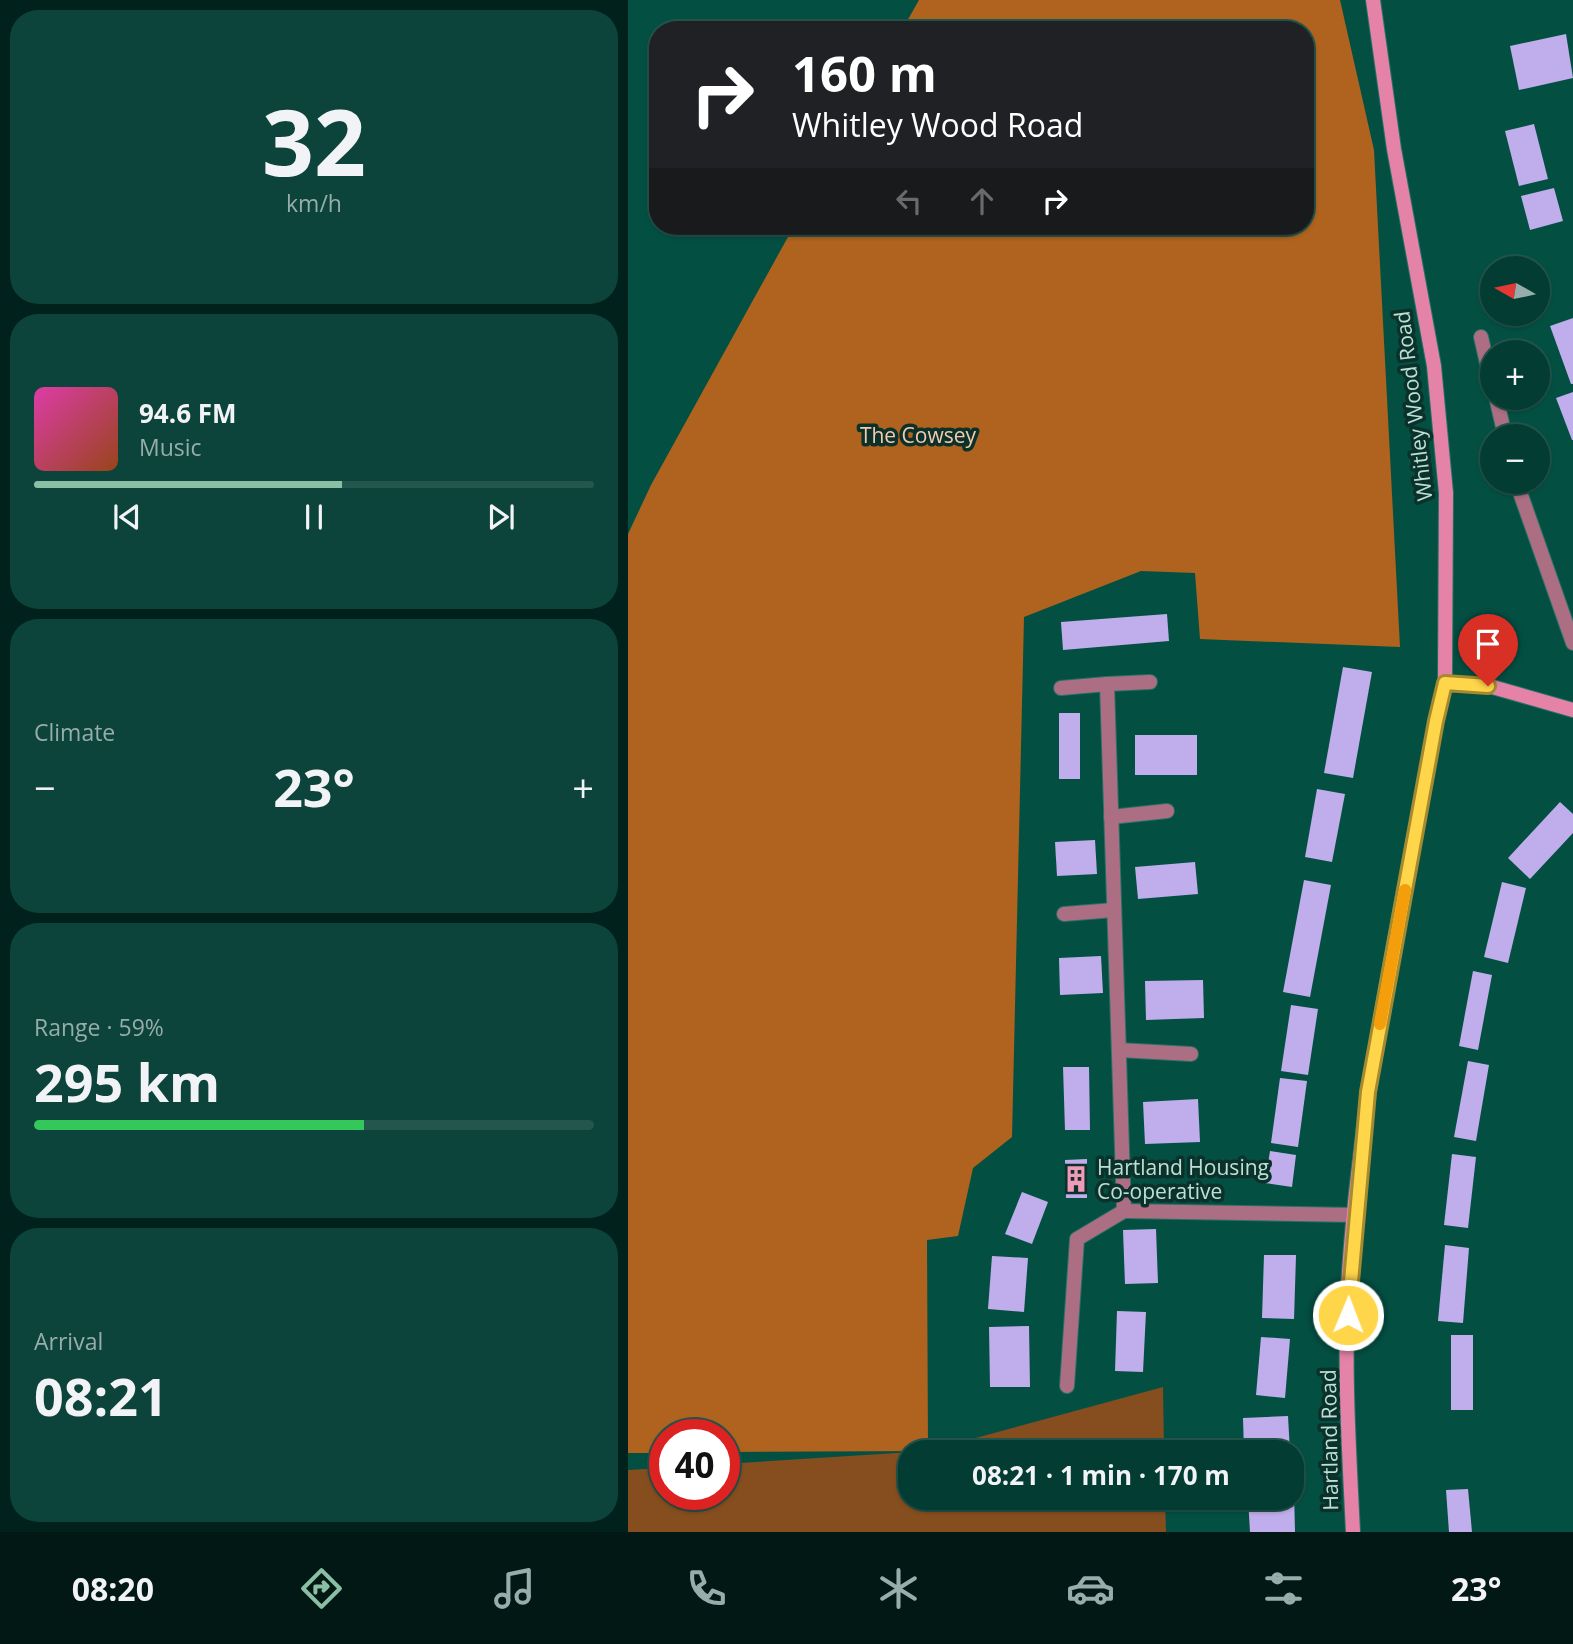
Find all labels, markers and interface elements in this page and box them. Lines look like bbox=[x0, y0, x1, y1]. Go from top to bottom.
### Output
text: 160 m bbox=[792, 40, 937, 106]
icon: right bbox=[677, 49, 768, 140]
text: 32 bbox=[262, 79, 366, 203]
text: Whitley Wood Road bbox=[792, 103, 1083, 146]
icon: left bbox=[890, 182, 928, 220]
icon: ahead bbox=[963, 182, 1001, 220]
icon: right bbox=[1036, 182, 1074, 220]
text: km/h bbox=[286, 187, 342, 219]
north arrow bbox=[1480, 256, 1550, 326]
map controls bbox=[1480, 256, 1550, 494]
street label: Whitley Wood Road bbox=[1387, 309, 1439, 503]
button: + bbox=[1480, 340, 1550, 410]
text: 94.6 FM bbox=[139, 395, 237, 431]
park label: The Cowsey bbox=[860, 421, 977, 449]
button: − bbox=[1480, 424, 1550, 494]
text: Music bbox=[139, 431, 202, 463]
icon: previous bbox=[108, 498, 146, 536]
icon: pause bbox=[295, 498, 333, 536]
icon: next bbox=[482, 498, 520, 536]
pin bbox=[1458, 614, 1518, 686]
icon: arrive bbox=[1469, 625, 1507, 663]
text: Climate bbox=[34, 716, 115, 748]
text: 23° bbox=[273, 751, 355, 822]
text: − bbox=[34, 761, 56, 813]
text: + bbox=[572, 761, 594, 813]
text: Range · 59% bbox=[34, 1011, 164, 1043]
text: 295 km bbox=[34, 1046, 220, 1117]
place label: Hartland Housing Co-operative bbox=[1097, 1153, 1269, 1205]
building icon: Hartland Housing Co-operative bbox=[1061, 1164, 1091, 1194]
position arrow bbox=[1311, 1278, 1385, 1352]
text: Arrival bbox=[34, 1325, 103, 1357]
text: 08:21 bbox=[34, 1360, 168, 1431]
street label: Hartland Road bbox=[1314, 1369, 1344, 1511]
speed limit sign: 40 bbox=[649, 1419, 740, 1510]
text: 08:21 · 1 min · 170 m bbox=[972, 1457, 1230, 1493]
icon: directions bbox=[297, 1564, 346, 1613]
icon: music bbox=[490, 1564, 539, 1613]
icon: phone bbox=[682, 1564, 731, 1613]
icon: climate bbox=[874, 1564, 923, 1613]
icon: car bbox=[1066, 1564, 1115, 1613]
icon: filters bbox=[1259, 1564, 1308, 1613]
text: 08:20 bbox=[72, 1567, 154, 1610]
text: 23° bbox=[1451, 1567, 1501, 1610]

